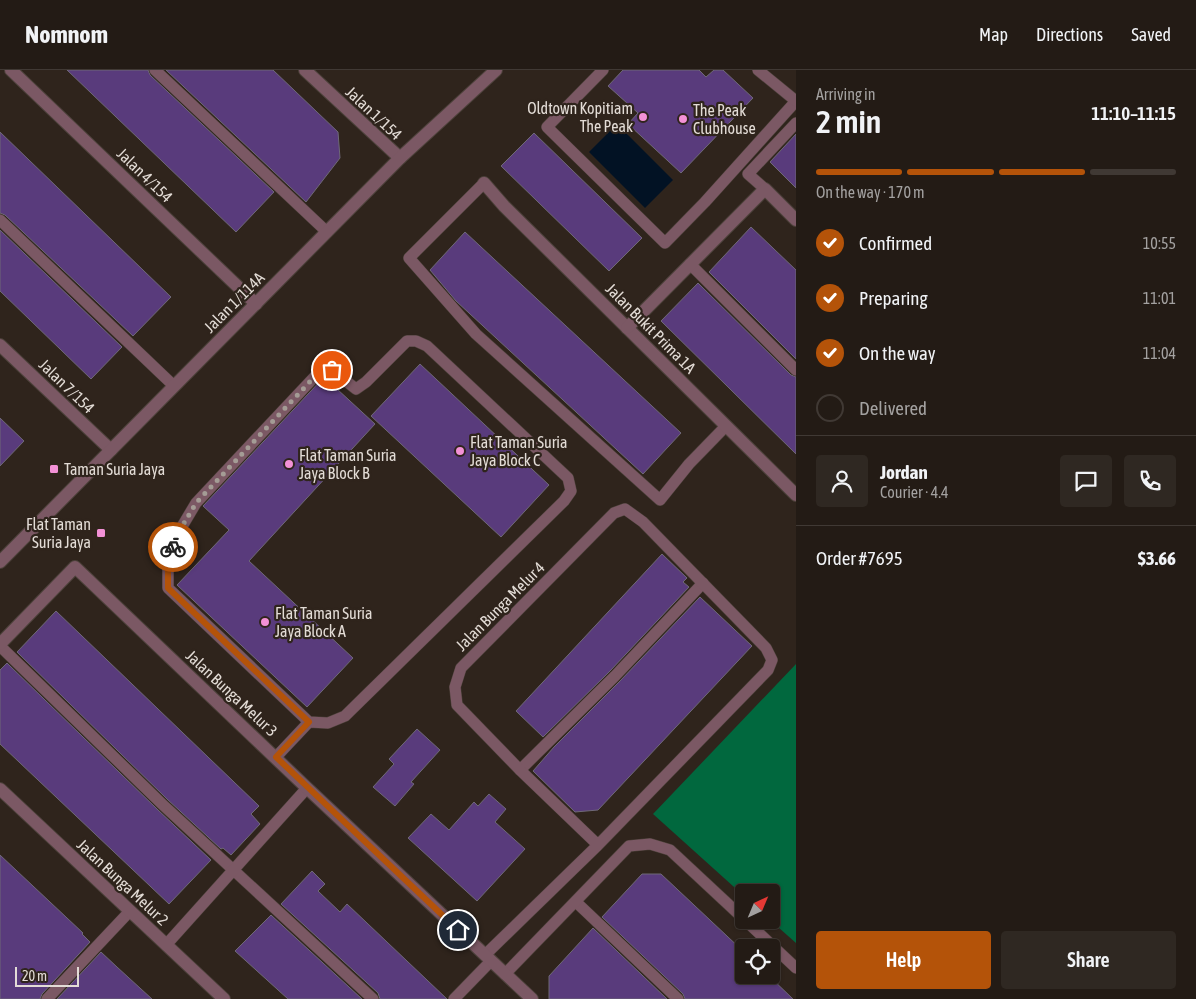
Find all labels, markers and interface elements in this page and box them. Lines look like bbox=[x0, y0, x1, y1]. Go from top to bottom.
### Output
text: Nomnom bbox=[25, 21, 108, 48]
text: Map bbox=[979, 24, 1008, 45]
text: Directions bbox=[1036, 24, 1103, 45]
text: Saved bbox=[1131, 24, 1171, 45]
street label: Jalan 1/154 bbox=[342, 83, 406, 143]
text: Arriving in bbox=[816, 85, 876, 103]
place label: Oldtown Kopitiam The Peak bbox=[527, 99, 633, 135]
place label: The Peak Clubhouse bbox=[693, 101, 756, 137]
text: 11:10–11:15 bbox=[1091, 102, 1176, 124]
text: 2 min bbox=[816, 103, 881, 140]
marker: Oldtown Kopitiam The Peak bbox=[637, 111, 649, 123]
marker: The Peak Clubhouse bbox=[677, 113, 689, 125]
street label: Jalan 4/154 bbox=[114, 144, 176, 206]
text: On the way · 170 m bbox=[816, 183, 925, 201]
icon: check bbox=[816, 229, 844, 257]
text: Confirmed bbox=[859, 232, 932, 254]
text: 10:55 bbox=[1143, 234, 1176, 252]
street label: Jalan 1/114A bbox=[200, 268, 268, 336]
street label: Jalan Bukit Prima 1A bbox=[602, 279, 700, 377]
icon: check bbox=[816, 284, 844, 312]
text: Preparing bbox=[859, 287, 928, 309]
text: 11:01 bbox=[1143, 289, 1176, 307]
icon: check bbox=[816, 339, 844, 367]
text: On the way bbox=[859, 342, 936, 364]
text: 11:04 bbox=[1143, 344, 1176, 362]
pin bbox=[311, 349, 353, 391]
street label: Jalan 7/154 bbox=[36, 355, 98, 417]
icon: bag bbox=[318, 356, 346, 384]
text: Delivered bbox=[859, 397, 927, 419]
place label: Flat Taman Suria Jaya Block C bbox=[470, 433, 567, 470]
marker: Flat Taman Suria Jaya Block C bbox=[454, 445, 466, 457]
place label: Flat Taman Suria Jaya Block B bbox=[299, 446, 396, 483]
button: person bbox=[816, 455, 868, 507]
button: chat bbox=[1060, 455, 1112, 507]
button: phone bbox=[1124, 455, 1176, 507]
marker: Flat Taman Suria Jaya Block B bbox=[283, 458, 295, 470]
place label: Taman Suria Jaya bbox=[64, 460, 165, 479]
text: Jordan bbox=[880, 461, 928, 483]
marker: Taman Suria Jaya bbox=[48, 463, 60, 475]
text: Courier · 4.4 bbox=[880, 483, 949, 501]
place label: Flat Taman Suria Jaya bbox=[26, 515, 91, 552]
courier bbox=[148, 522, 198, 572]
marker: Flat Taman Suria Jaya bbox=[95, 527, 107, 539]
icon: bike bbox=[159, 533, 187, 561]
text: Order #7695 bbox=[816, 547, 903, 569]
text: $3.66 bbox=[1138, 547, 1176, 569]
street label: Jalan Bunga Melur 4 bbox=[452, 558, 549, 655]
place label: Flat Taman Suria Jaya Block A bbox=[275, 604, 372, 641]
marker: Flat Taman Suria Jaya Block A bbox=[259, 616, 271, 628]
street label: Jalan Bunga Melur 3 bbox=[182, 646, 281, 740]
street label: Jalan Bunga Melur 2 bbox=[73, 835, 172, 929]
north arrow bbox=[735, 884, 780, 929]
map controls bbox=[735, 884, 780, 984]
pin bbox=[437, 909, 479, 951]
icon: home bbox=[444, 916, 472, 944]
button: Help bbox=[816, 931, 991, 989]
button: Share bbox=[1001, 931, 1176, 989]
button: locate bbox=[735, 939, 780, 984]
scale bar bbox=[15, 964, 79, 987]
text: 20 m bbox=[22, 968, 47, 984]

